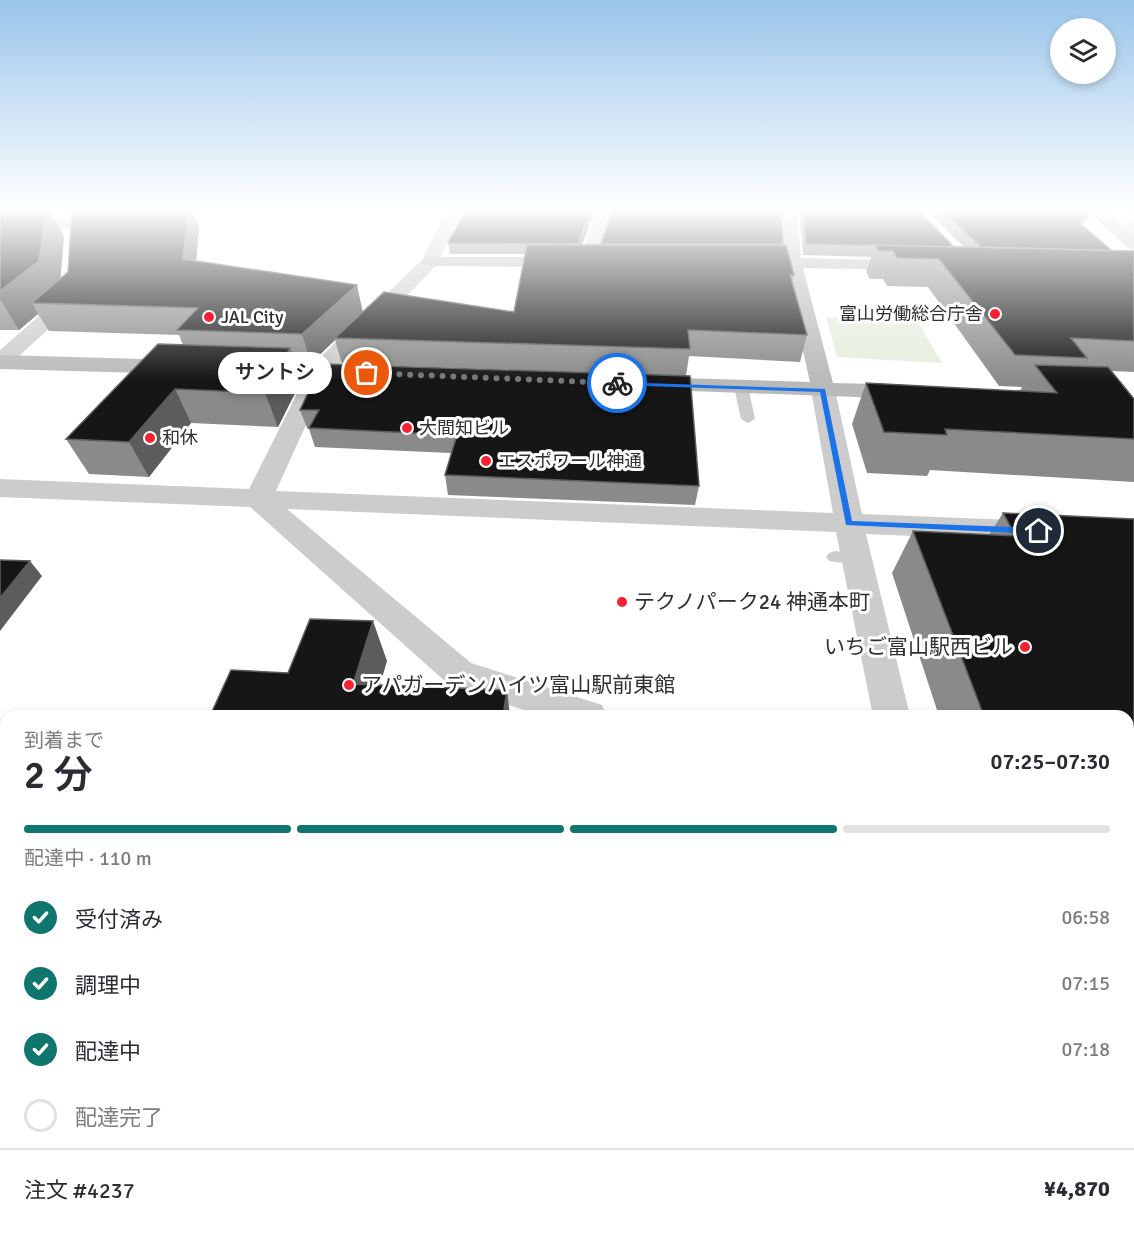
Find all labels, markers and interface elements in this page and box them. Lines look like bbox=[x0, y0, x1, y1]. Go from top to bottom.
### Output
map controls bbox=[1050, 18, 1116, 84]
button: layers bbox=[1050, 18, 1116, 84]
place label: 富山労働総合庁舎 bbox=[839, 303, 983, 325]
place label: JAL City bbox=[221, 306, 284, 328]
marker: 富山労働総合庁舎 bbox=[988, 307, 1002, 321]
marker: JAL City bbox=[202, 310, 216, 324]
pin bbox=[341, 347, 392, 398]
callout: サントシ bbox=[217, 352, 331, 394]
courier bbox=[587, 353, 647, 413]
icon: bag bbox=[350, 356, 383, 389]
text: サントシ bbox=[235, 360, 315, 385]
icon: bike bbox=[601, 367, 634, 400]
place label: 大間知ビル bbox=[419, 417, 509, 439]
marker: 大間知ビル bbox=[400, 421, 414, 435]
place label: 和休 bbox=[162, 427, 198, 449]
marker: 和休 bbox=[143, 431, 157, 445]
place label: エスポワール神通 bbox=[498, 450, 642, 472]
marker: エスポワール神通 bbox=[479, 454, 493, 468]
pin bbox=[1013, 505, 1064, 556]
icon: home bbox=[1022, 514, 1055, 547]
place label: テクノパーク24 神通本町 bbox=[634, 589, 870, 615]
marker: テクノパーク24 神通本町 bbox=[615, 595, 629, 609]
place label: いちご富山駅西ビル bbox=[824, 634, 1013, 660]
marker: いちご富山駅西ビル bbox=[1018, 640, 1032, 654]
place label: アパガーデンハイツ富山駅前東館 bbox=[361, 672, 675, 698]
marker: アパガーデンハイツ富山駅前東館 bbox=[342, 678, 356, 692]
text: 到着まで bbox=[24, 728, 104, 753]
text: 07:25–07:30 bbox=[991, 748, 1110, 775]
text: 2 分 bbox=[24, 751, 93, 799]
text: 配達中 · 110 m bbox=[24, 846, 152, 871]
icon: check bbox=[24, 901, 57, 934]
text: 06:58 bbox=[1061, 905, 1110, 930]
text: 受付済み bbox=[75, 906, 163, 933]
icon: check bbox=[24, 967, 57, 1000]
text: 07:15 bbox=[1061, 971, 1110, 996]
text: 調理中 bbox=[75, 972, 141, 999]
icon: check bbox=[24, 1033, 57, 1066]
text: 07:18 bbox=[1061, 1037, 1110, 1062]
text: 配達中 bbox=[75, 1038, 141, 1065]
text: 配達完了 bbox=[75, 1104, 163, 1131]
text: ¥4,870 bbox=[1044, 1175, 1110, 1202]
text: 注文 #4237 bbox=[24, 1177, 135, 1204]

